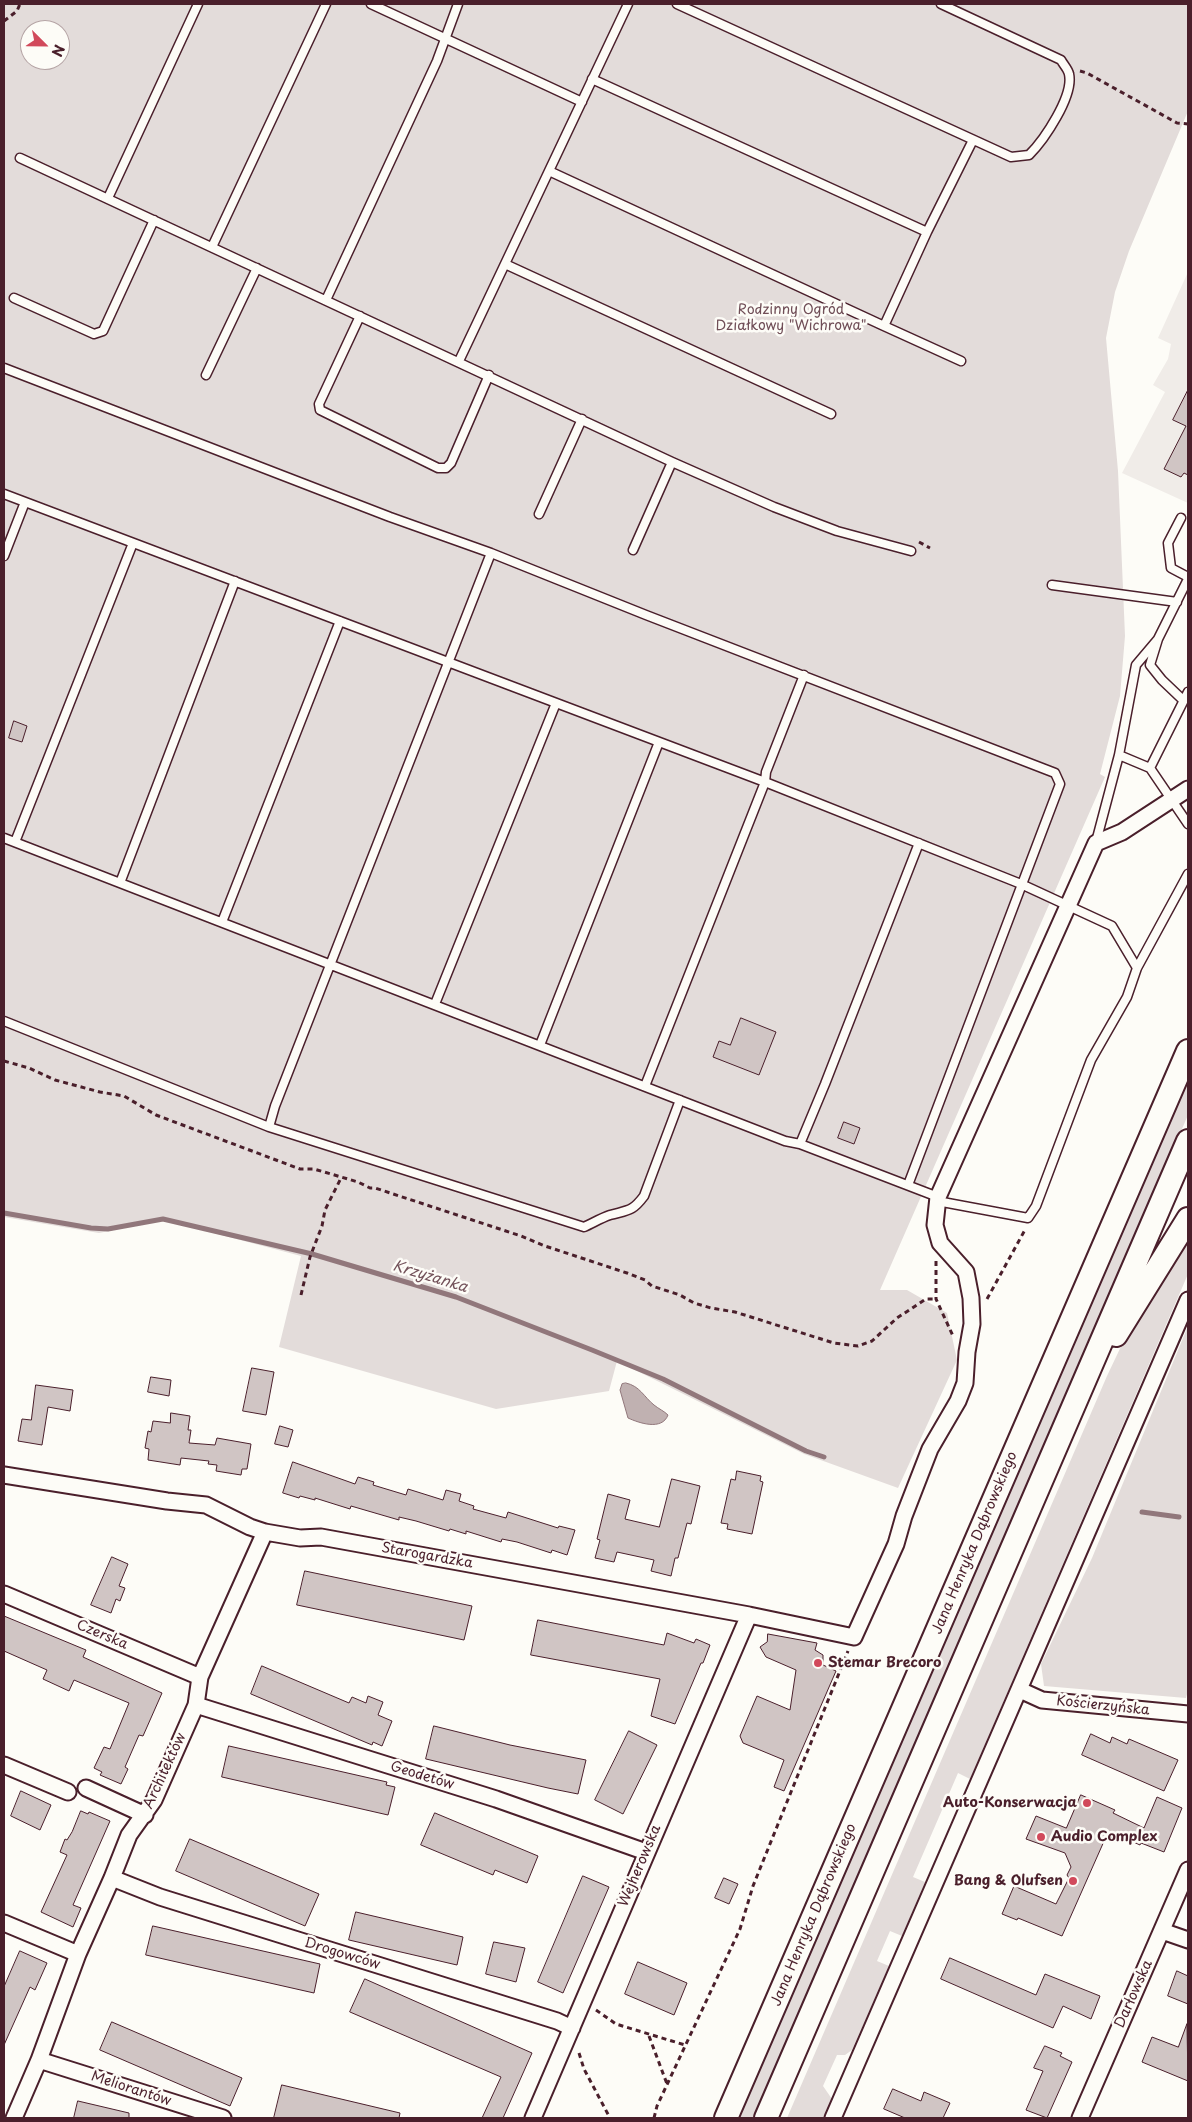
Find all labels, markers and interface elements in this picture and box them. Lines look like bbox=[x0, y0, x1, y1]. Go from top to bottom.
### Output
north arrow bbox=[20, 20, 70, 70]
text: N bbox=[47, 41, 70, 60]
park label: Rodzinny Ogród Działkowy "Wichrowa" bbox=[716, 302, 866, 334]
water label: Krzyżanka bbox=[390, 1257, 470, 1297]
street label: Jana Henryka Dąbrowskiego bbox=[929, 1449, 1021, 1637]
street label: Starogardzka bbox=[380, 1540, 474, 1572]
street label: Czerska bbox=[74, 1617, 130, 1653]
place label: Stemar Brecoro bbox=[828, 1655, 941, 1671]
marker: Stemar Brecoro bbox=[812, 1657, 824, 1669]
street label: Kościerzyńska bbox=[1056, 1693, 1150, 1719]
street label: Architektów bbox=[140, 1730, 190, 1812]
street label: Geodetów bbox=[388, 1758, 456, 1794]
place label: Auto-Konserwacja bbox=[943, 1795, 1077, 1811]
marker: Auto-Konserwacja bbox=[1081, 1797, 1093, 1809]
street label: Jana Henryka Dąbrowskiego bbox=[768, 1821, 860, 2009]
street label: Wejherowska bbox=[615, 1822, 665, 1910]
place label: Audio Complex bbox=[1051, 1829, 1157, 1845]
marker: Audio Complex bbox=[1035, 1831, 1047, 1843]
place label: Bang & Olufsen bbox=[954, 1873, 1063, 1889]
marker: Bang & Olufsen bbox=[1067, 1875, 1079, 1887]
street label: Drogowców bbox=[302, 1935, 382, 1973]
street label: Darłowska bbox=[1112, 1957, 1156, 2031]
street label: Meliorantów bbox=[89, 2068, 173, 2110]

